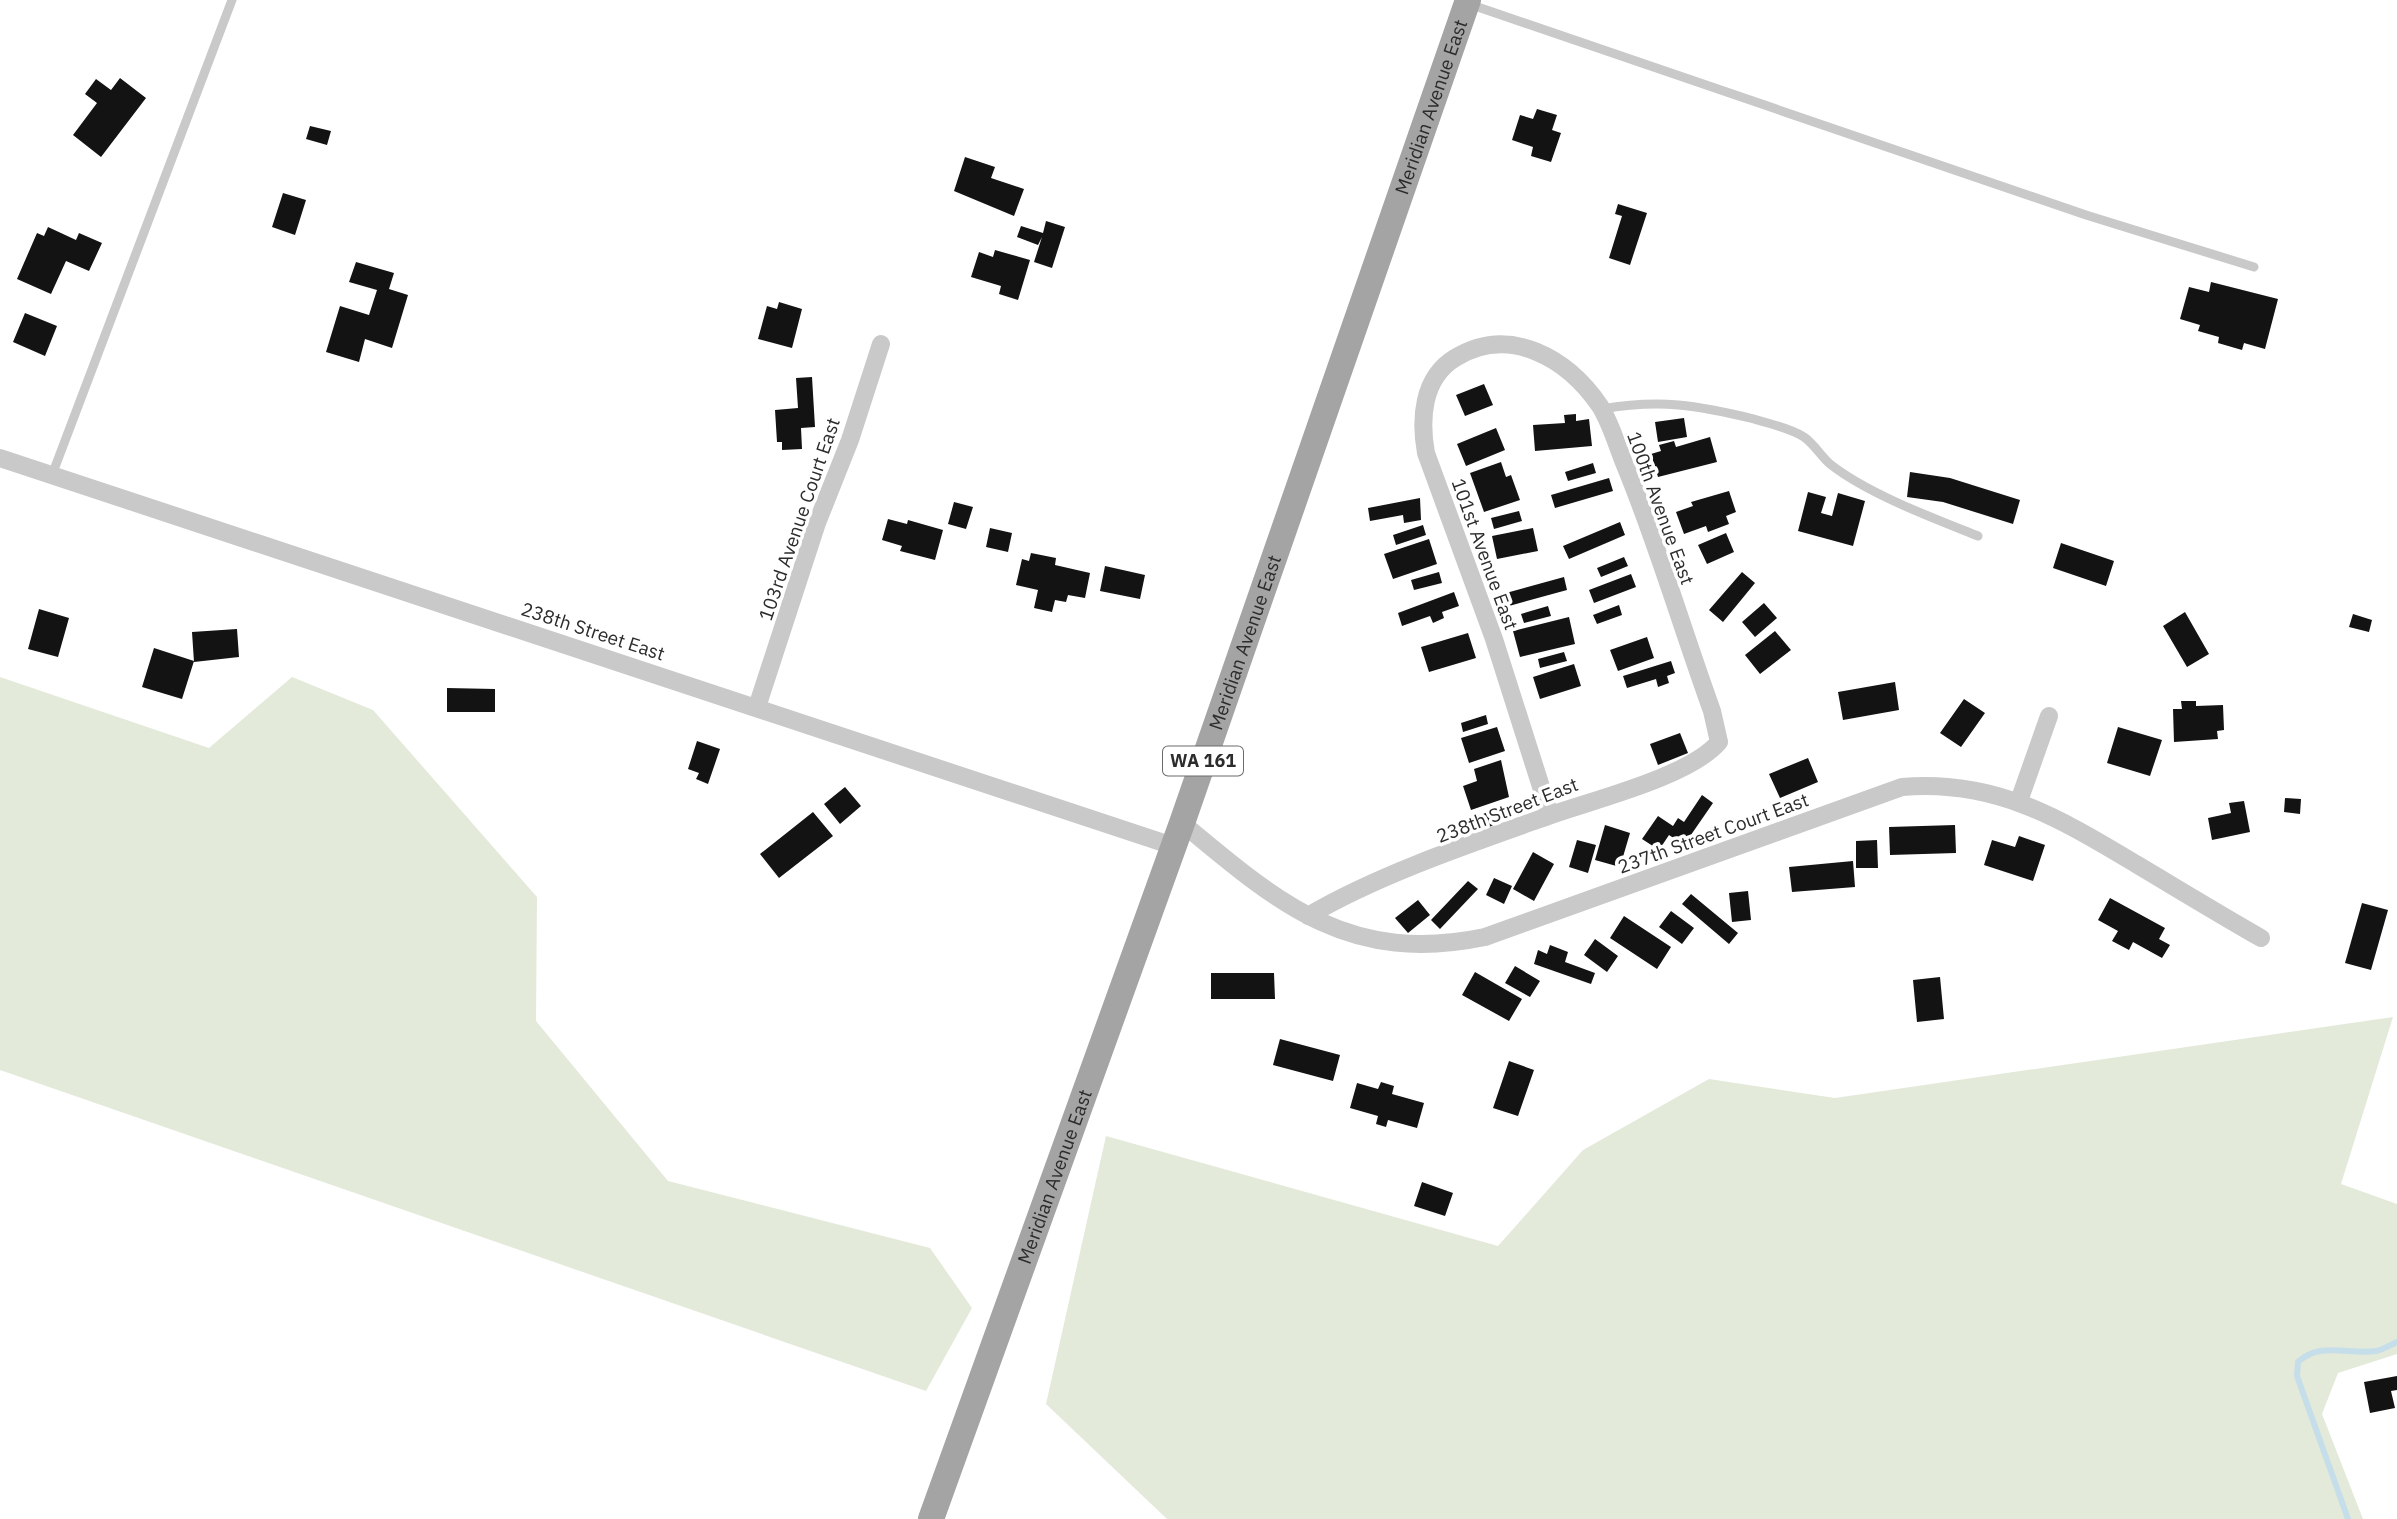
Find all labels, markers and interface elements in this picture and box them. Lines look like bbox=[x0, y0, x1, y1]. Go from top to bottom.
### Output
street label: Meridian Avenue East bbox=[1389, 16, 1472, 198]
street label: 103rd Avenue Court East bbox=[753, 414, 845, 624]
street label: 100th Avenue East bbox=[1622, 428, 1700, 588]
street label: 101st Avenue East bbox=[1446, 475, 1524, 633]
street label: Meridian Avenue East bbox=[1203, 552, 1286, 733]
street label: 238th Street East bbox=[518, 596, 668, 666]
road number: WA 161 bbox=[1163, 746, 1243, 776]
street label: 238th Street East bbox=[1433, 772, 1581, 848]
street label: 237th Street Court East bbox=[1614, 787, 1812, 879]
street label: Meridian Avenue East bbox=[1012, 1086, 1097, 1267]

